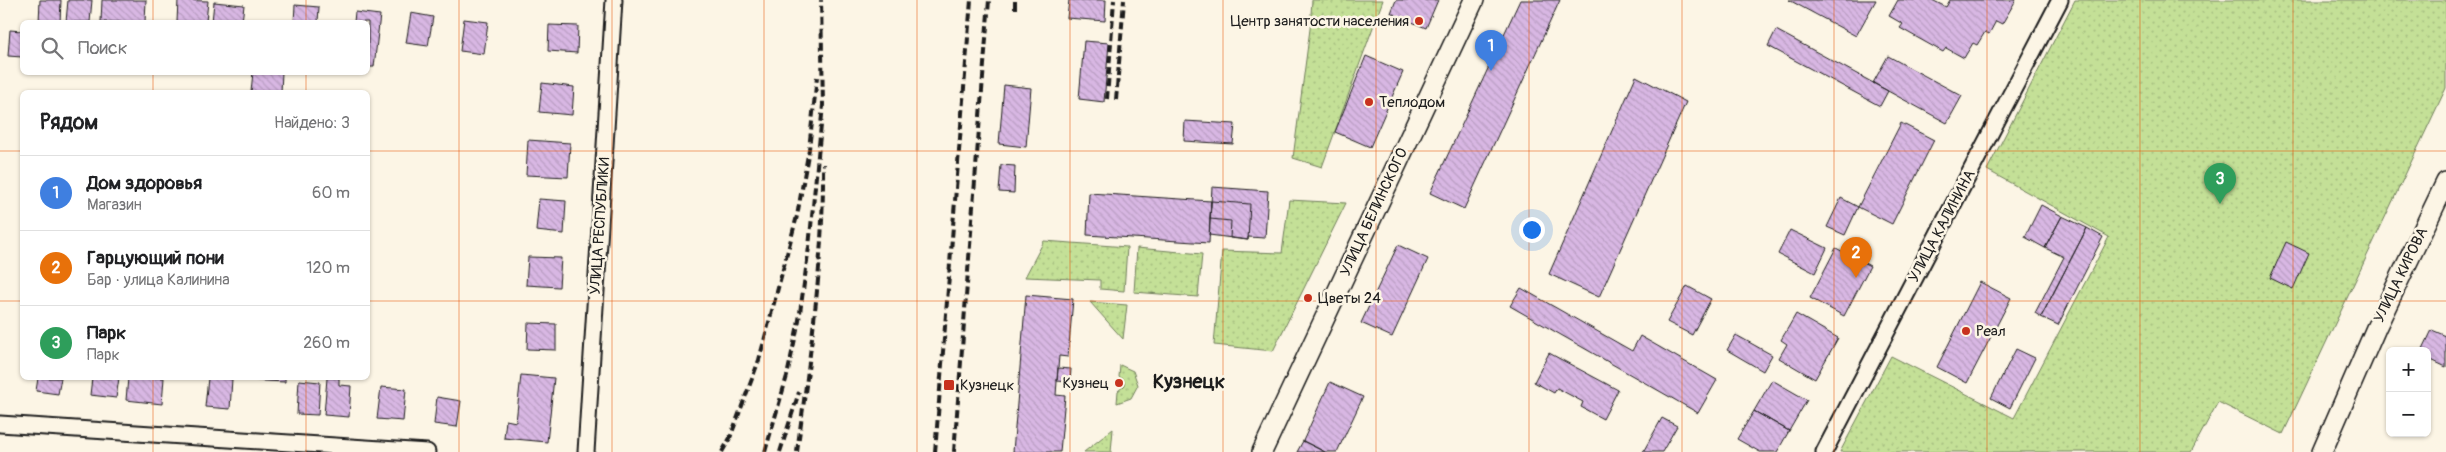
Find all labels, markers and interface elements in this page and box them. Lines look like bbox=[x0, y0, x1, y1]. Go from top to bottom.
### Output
place label: Центр занятости населения bbox=[1231, 12, 1409, 31]
marker: Центр занятости населения bbox=[1413, 15, 1425, 27]
search box bbox=[20, 20, 370, 75]
pin: 1 bbox=[1475, 30, 1507, 71]
icon: search bbox=[38, 34, 66, 62]
text: Поиск bbox=[78, 36, 128, 60]
place label: Теплодом bbox=[1379, 93, 1445, 112]
marker: Теплодом bbox=[1363, 96, 1375, 108]
text: Рядом bbox=[40, 109, 98, 136]
text: Найдено: 3 bbox=[274, 113, 350, 133]
street label: УЛИЦА БЕЛИНСКОГО bbox=[1336, 145, 1412, 279]
street label: УЛИЦА РЕСПУБЛИКИ bbox=[586, 157, 614, 295]
pin: 3 bbox=[2204, 163, 2236, 204]
street label: УЛИЦА КАЛИНИНА bbox=[1904, 166, 1980, 286]
text: Дом здоровья bbox=[87, 171, 202, 195]
text: 1 bbox=[53, 183, 59, 203]
text: 60 m bbox=[312, 183, 350, 203]
text: Магазин bbox=[87, 195, 142, 215]
your location bbox=[1519, 217, 1545, 243]
street label: УЛИЦА КИРОВА bbox=[2370, 224, 2432, 326]
pin: 2 bbox=[1840, 237, 1872, 278]
text: Гарцующий пони bbox=[87, 246, 224, 270]
text: 2 bbox=[52, 258, 60, 278]
text: 120 m bbox=[306, 258, 350, 278]
text: Бар · улица Калинина bbox=[87, 270, 230, 290]
place label: Цветы 24 bbox=[1318, 289, 1381, 308]
marker: Цветы 24 bbox=[1302, 292, 1314, 304]
text: Парк bbox=[87, 321, 126, 345]
place label: Реал bbox=[1976, 322, 2006, 341]
marker: Реал bbox=[1960, 325, 1972, 337]
text: 3 bbox=[52, 333, 60, 353]
text: 260 m bbox=[303, 333, 350, 353]
text: Парк bbox=[87, 345, 120, 365]
map controls bbox=[2386, 347, 2431, 437]
button: + bbox=[2386, 347, 2431, 392]
district label: Кузнецк bbox=[1153, 369, 1225, 394]
place label: Кузнец bbox=[1062, 374, 1109, 393]
place label: Кузнецк bbox=[960, 376, 1015, 395]
marker: Кузнец bbox=[1113, 377, 1125, 389]
marker: Кузнецк bbox=[942, 378, 956, 392]
button: − bbox=[2386, 392, 2431, 437]

